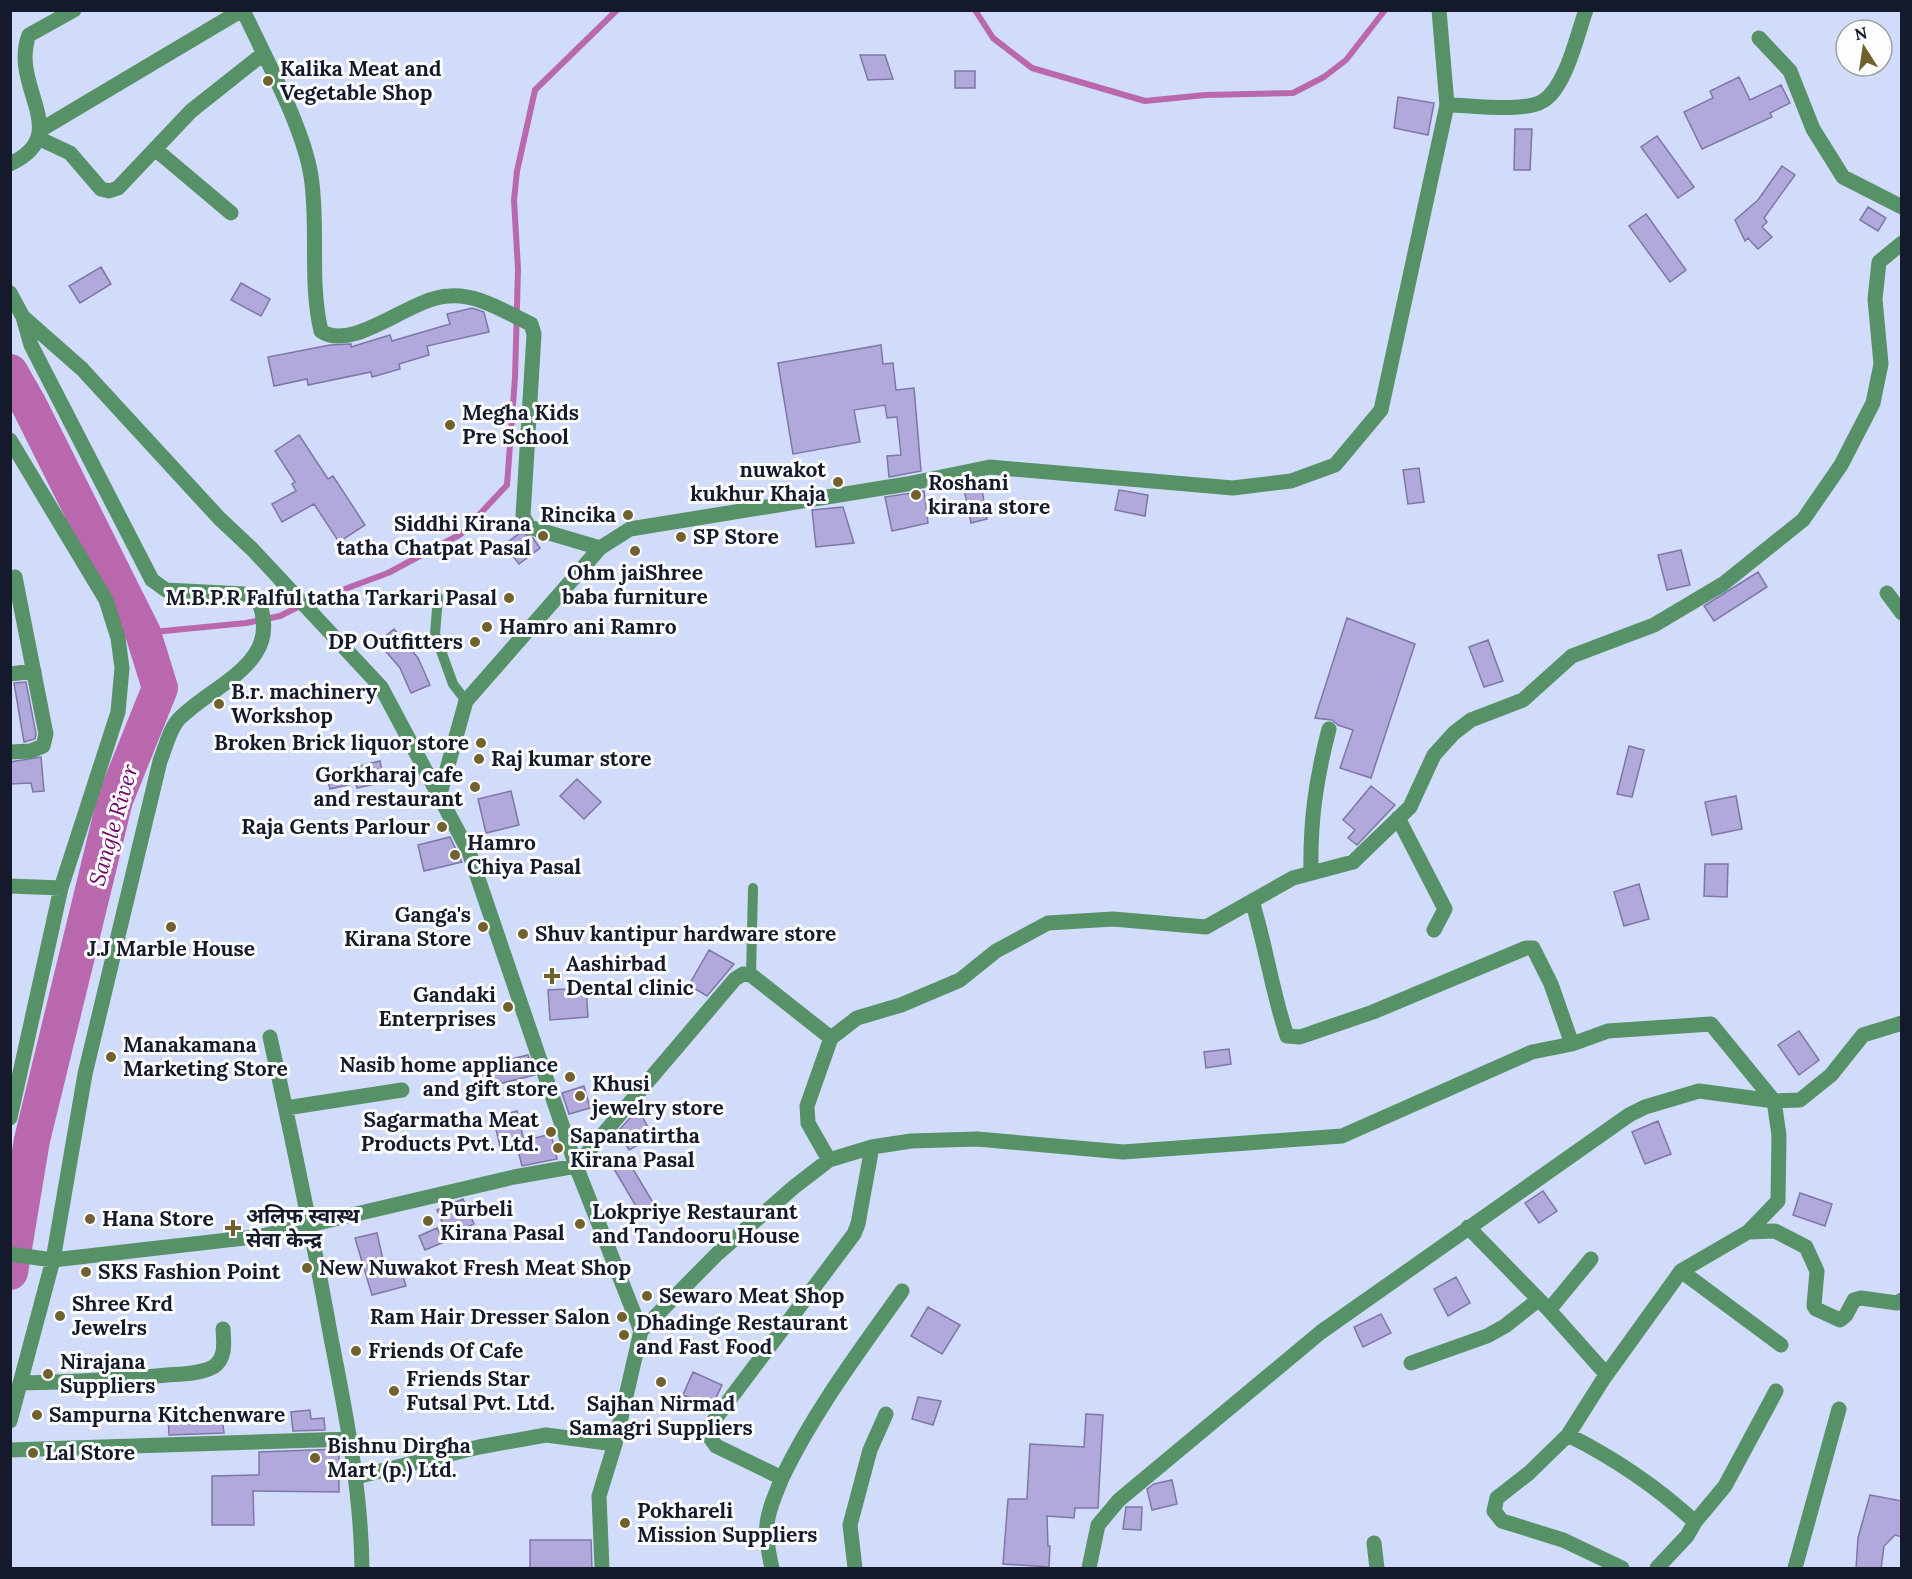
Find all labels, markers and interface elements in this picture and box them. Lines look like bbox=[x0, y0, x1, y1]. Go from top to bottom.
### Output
north arrow bbox=[1834, 18, 1894, 78]
text: N bbox=[1853, 22, 1869, 44]
place label: Kalika Meat and Vegetable Shop bbox=[280, 55, 441, 106]
marker: Kalika Meat and Vegetable Shop bbox=[261, 74, 275, 88]
place label: Megha Kids Pre School bbox=[462, 399, 579, 450]
marker: Megha Kids Pre School bbox=[443, 418, 457, 432]
place label: nuwakot kukhur Khaja bbox=[690, 456, 826, 507]
place label: Roshani kirana store bbox=[928, 469, 1050, 520]
marker: nuwakot kukhur Khaja bbox=[831, 475, 845, 489]
marker: Roshani kirana store bbox=[909, 488, 923, 502]
place label: Rincika bbox=[540, 501, 616, 528]
marker: Rincika bbox=[621, 508, 635, 522]
place label: Siddhi Kirana tatha Chatpat Pasal bbox=[336, 510, 531, 561]
place label: SP Store bbox=[693, 523, 779, 550]
marker: Siddhi Kirana tatha Chatpat Pasal bbox=[536, 529, 550, 543]
marker: SP Store bbox=[674, 530, 688, 544]
marker: Ohm jaiShree baba furniture bbox=[628, 544, 642, 558]
place label: Ohm jaiShree baba furniture bbox=[561, 559, 708, 610]
place label: M.B.P.R Falful tatha Tarkari Pasal bbox=[166, 584, 497, 611]
marker: M.B.P.R Falful tatha Tarkari Pasal bbox=[502, 591, 516, 605]
place label: Hamro ani Ramro bbox=[499, 613, 677, 640]
marker: Hamro ani Ramro bbox=[480, 620, 494, 634]
place label: DP Outfitters bbox=[328, 628, 463, 655]
marker: DP Outfitters bbox=[468, 635, 482, 649]
place label: B.r. machinery Workshop bbox=[231, 678, 377, 729]
marker: B.r. machinery Workshop bbox=[212, 697, 226, 711]
place label: Broken Brick liquor store bbox=[214, 729, 469, 756]
marker: Broken Brick liquor store bbox=[474, 736, 488, 750]
place label: Raj kumar store bbox=[491, 745, 652, 772]
marker: Raj kumar store bbox=[472, 752, 486, 766]
water label: Sangle River bbox=[82, 760, 144, 889]
place label: Gorkharaj cafe and restaurant bbox=[314, 761, 463, 812]
marker: Gorkharaj cafe and restaurant bbox=[468, 780, 482, 794]
place label: Raja Gents Parlour bbox=[241, 813, 430, 840]
marker: Raja Gents Parlour bbox=[435, 820, 449, 834]
place label: Hamro Chiya Pasal bbox=[467, 829, 582, 880]
marker: Hamro Chiya Pasal bbox=[448, 848, 462, 862]
place label: Ganga's Kirana Store bbox=[344, 901, 471, 952]
marker: J.J Marble House bbox=[164, 920, 178, 934]
marker: Ganga's Kirana Store bbox=[476, 920, 490, 934]
place label: Shuv kantipur hardware store bbox=[535, 920, 836, 947]
marker: Shuv kantipur hardware store bbox=[516, 927, 530, 941]
place label: J.J Marble House bbox=[87, 935, 255, 962]
place label: Aashirbad Dental clinic bbox=[566, 950, 694, 1001]
marker: Aashirbad Dental clinic bbox=[543, 967, 561, 985]
place label: Gandaki Enterprises bbox=[378, 981, 496, 1032]
marker: Gandaki Enterprises bbox=[501, 1000, 515, 1014]
place label: Manakamana Marketing Store bbox=[123, 1031, 288, 1082]
marker: Manakamana Marketing Store bbox=[104, 1050, 118, 1064]
place label: Nasib home appliance and gift store bbox=[339, 1051, 558, 1102]
marker: Nasib home appliance and gift store bbox=[563, 1070, 577, 1084]
place label: Khusi jewelry store bbox=[590, 1070, 724, 1121]
marker: Khusi jewelry store bbox=[573, 1089, 587, 1103]
place label: Sagarmatha Meat Products Pvt. Ltd. bbox=[361, 1106, 539, 1157]
place label: Sapanatirtha Kirana Pasal bbox=[570, 1122, 700, 1173]
marker: Sagarmatha Meat Products Pvt. Ltd. bbox=[544, 1125, 558, 1139]
marker: Sapanatirtha Kirana Pasal bbox=[551, 1141, 565, 1155]
place label: Purbeli Kirana Pasal bbox=[440, 1195, 565, 1246]
place label: Lokpriye Restaurant and Tandooru House bbox=[592, 1198, 799, 1249]
place label: अलिफ स्वास्थ सेवा केन्द्र bbox=[246, 1202, 360, 1253]
place label: Hana Store bbox=[102, 1205, 214, 1232]
marker: Hana Store bbox=[83, 1212, 97, 1226]
marker: Purbeli Kirana Pasal bbox=[421, 1214, 435, 1228]
marker: Lokpriye Restaurant and Tandooru House bbox=[573, 1217, 587, 1231]
marker: अलिफ स्वास्थ सेवा केन्द्र bbox=[224, 1219, 242, 1237]
place label: New Nuwakot Fresh Meat Shop bbox=[319, 1254, 631, 1281]
place label: SKS Fashion Point bbox=[98, 1258, 281, 1285]
marker: New Nuwakot Fresh Meat Shop bbox=[300, 1261, 314, 1275]
marker: SKS Fashion Point bbox=[79, 1265, 93, 1279]
place label: Sewaro Meat Shop bbox=[659, 1282, 844, 1309]
marker: Sewaro Meat Shop bbox=[640, 1289, 654, 1303]
place label: Shree Krd Jewelrs bbox=[72, 1290, 173, 1341]
place label: Ram Hair Dresser Salon bbox=[370, 1303, 610, 1330]
marker: Shree Krd Jewelrs bbox=[53, 1309, 67, 1323]
place label: Dhadinge Restaurant and Fast Food bbox=[636, 1309, 848, 1360]
marker: Ram Hair Dresser Salon bbox=[615, 1310, 629, 1324]
marker: Dhadinge Restaurant and Fast Food bbox=[617, 1328, 631, 1342]
place label: Friends Of Cafe bbox=[368, 1337, 523, 1364]
marker: Friends Of Cafe bbox=[349, 1344, 363, 1358]
place label: Nirajana Suppliers bbox=[60, 1348, 155, 1399]
place label: Friends Star Futsal Pvt. Ltd. bbox=[406, 1365, 555, 1416]
marker: Nirajana Suppliers bbox=[41, 1367, 55, 1381]
marker: Sajhan Nirmad Samagri Suppliers bbox=[654, 1375, 668, 1389]
marker: Friends Star Futsal Pvt. Ltd. bbox=[387, 1384, 401, 1398]
place label: Sajhan Nirmad Samagri Suppliers bbox=[569, 1390, 753, 1441]
place label: Sampurna Kitchenware bbox=[49, 1401, 285, 1428]
marker: Sampurna Kitchenware bbox=[30, 1408, 44, 1422]
place label: Bishnu Dirgha Mart (p.) Ltd. bbox=[327, 1432, 471, 1483]
place label: Lal Store bbox=[45, 1439, 135, 1466]
marker: Lal Store bbox=[26, 1446, 40, 1460]
marker: Bishnu Dirgha Mart (p.) Ltd. bbox=[308, 1451, 322, 1465]
place label: Pokhareli Mission Suppliers bbox=[637, 1497, 818, 1548]
marker: Pokhareli Mission Suppliers bbox=[618, 1516, 632, 1530]

